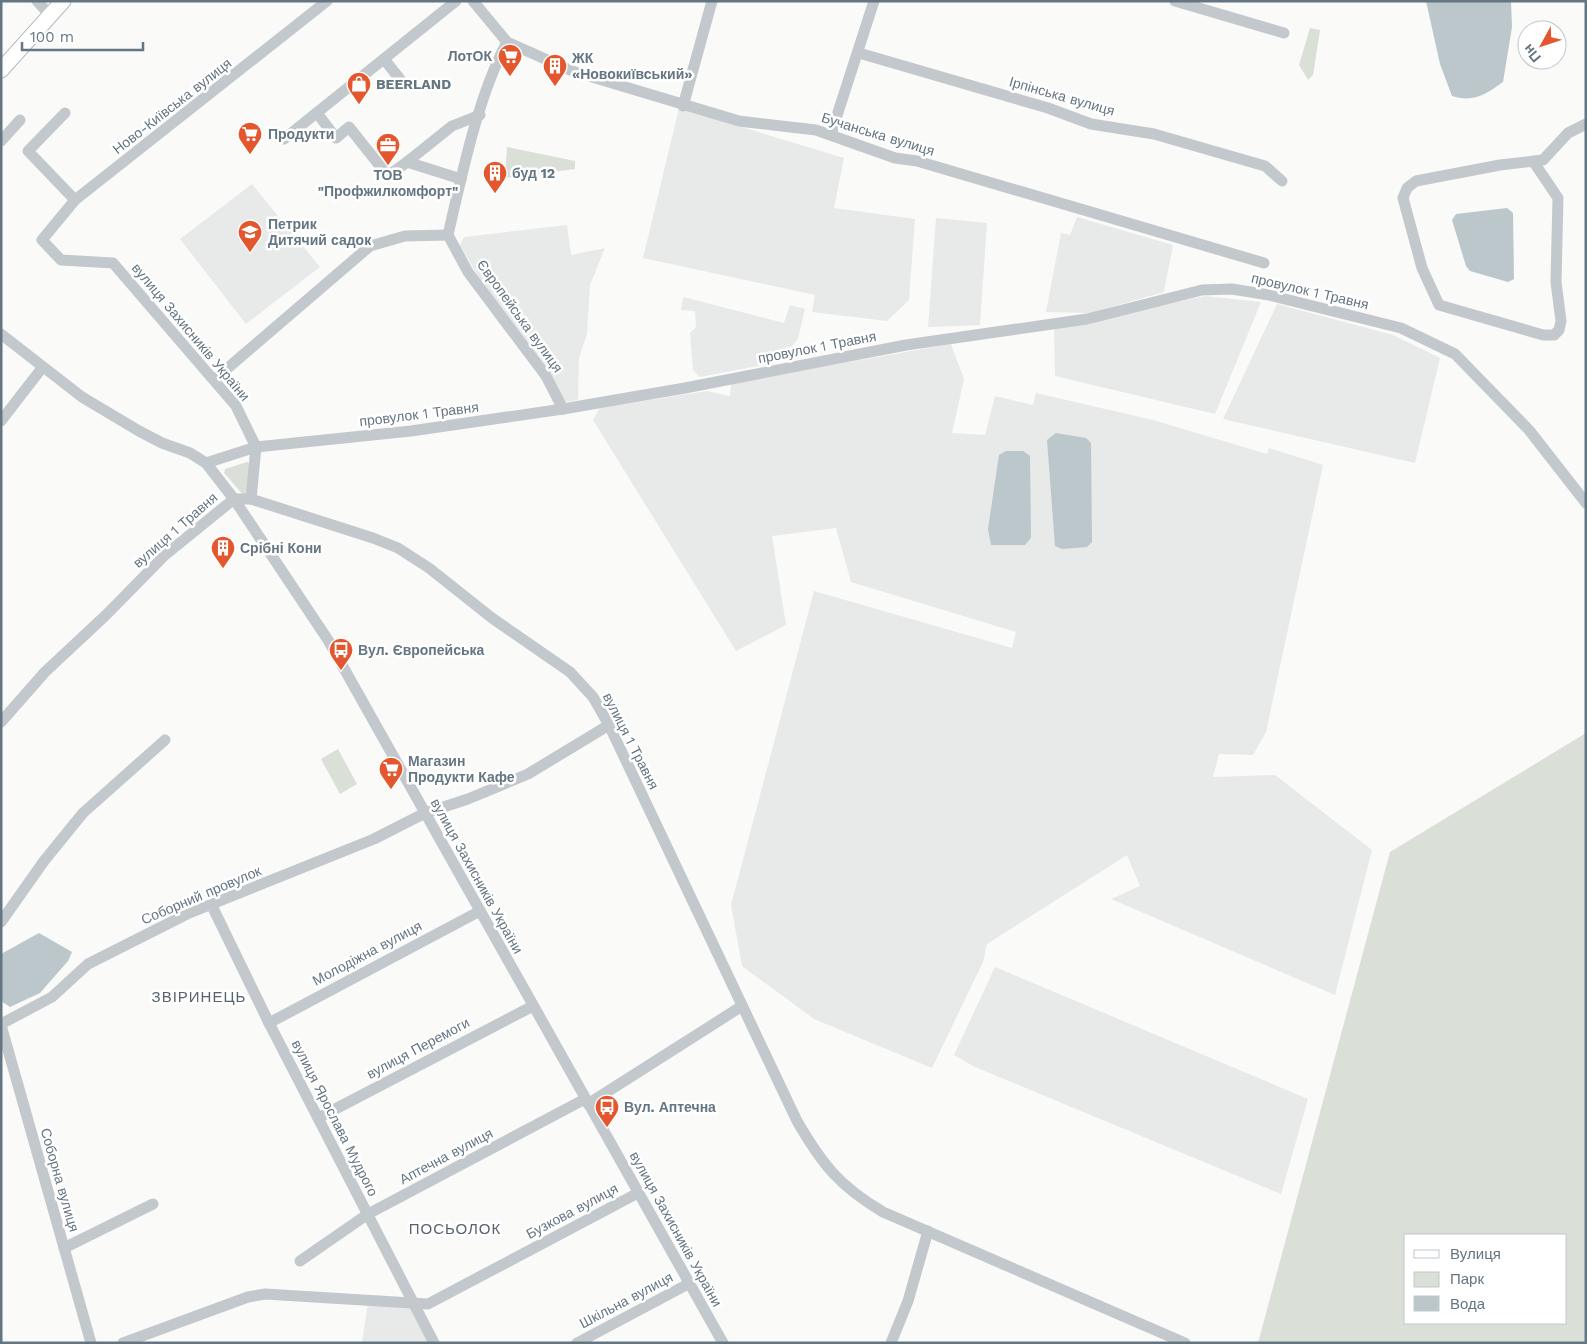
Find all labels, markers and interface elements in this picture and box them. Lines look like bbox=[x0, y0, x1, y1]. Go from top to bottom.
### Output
scale bar bbox=[22, 20, 144, 52]
north arrow bbox=[1517, 20, 1567, 70]
text: 100 m bbox=[30, 28, 74, 46]
text: Пн bbox=[1520, 41, 1544, 66]
supermarket icon: ЛотОК bbox=[497, 43, 523, 77]
place label: ЛотОК bbox=[448, 48, 492, 64]
place label: ЖК «Новокиївський» bbox=[571, 50, 692, 82]
building icon: ЖК «Новокиївський» bbox=[542, 53, 568, 87]
street label: Ново-Київська вулиця bbox=[110, 55, 234, 157]
shop icon: BEERLAND bbox=[346, 71, 372, 105]
street label: Ірпінська вулиця bbox=[1008, 73, 1116, 119]
place label: BEERLAND bbox=[376, 76, 451, 92]
street label: Бучанська вулиця bbox=[820, 109, 936, 159]
supermarket icon: Продукти bbox=[237, 121, 263, 155]
place label: Продукти bbox=[268, 126, 334, 142]
office icon: ТОВ "Профжилкомфорт" bbox=[375, 132, 401, 166]
building icon: буд 12 bbox=[482, 160, 508, 194]
place label: буд 12 bbox=[512, 165, 555, 181]
place label: ТОВ "Профжилкомфорт" bbox=[318, 167, 458, 199]
place label: Петрик Дитячий садок bbox=[268, 216, 372, 248]
school or university icon: Петрик Дитячий садок bbox=[237, 219, 263, 253]
street label: Європейська вулиця bbox=[474, 257, 566, 375]
street label: вулиця Захисників України bbox=[129, 260, 253, 404]
street label: провулок 1 Травня bbox=[1250, 270, 1370, 312]
street label: провулок 1 Травня bbox=[757, 328, 877, 366]
street label: провулок 1 Травня bbox=[358, 399, 480, 429]
street label: вулиця 1 Травня bbox=[130, 489, 220, 571]
building icon: Срібні Кони bbox=[210, 535, 236, 569]
place label: Срібні Кони bbox=[240, 540, 322, 556]
bus stop icon: Вул. Європейська bbox=[328, 637, 354, 671]
place label: Вул. Європейська bbox=[358, 642, 485, 658]
street label: вулиця 1 Травня bbox=[600, 690, 662, 792]
place label: Магазин Продукти Кафе bbox=[408, 753, 515, 785]
supermarket icon: Магазин Продукти Кафе bbox=[378, 756, 404, 790]
street label: вулиця Захисників України bbox=[428, 796, 526, 956]
street label: Соборний провулок bbox=[139, 862, 264, 928]
street label: Молодіжна вулиця bbox=[310, 917, 424, 989]
district label: ЗВІРИНЕЦЬ bbox=[152, 988, 246, 1006]
street label: вулиця Перемоги bbox=[364, 1014, 472, 1082]
street label: вулиця Ярослава Мудрого bbox=[289, 1037, 382, 1199]
bus stop icon: Вул. Аптечна bbox=[594, 1094, 620, 1128]
place label: Вул. Аптечна bbox=[624, 1099, 716, 1115]
street label: Аптечна вулиця bbox=[397, 1125, 495, 1187]
street label: Соборна вулиця bbox=[38, 1126, 82, 1234]
street label: вулиця Захисників України bbox=[627, 1149, 725, 1309]
street label: Бузкова вулиця bbox=[523, 1180, 621, 1242]
district label: ПОСЬОЛОК bbox=[409, 1220, 501, 1238]
legend bbox=[1404, 1234, 1567, 1324]
text: Вулиця bbox=[1450, 1245, 1501, 1263]
street label: Шкільна вулиця bbox=[577, 1269, 675, 1331]
text: Парк bbox=[1450, 1270, 1484, 1288]
text: Вода bbox=[1450, 1295, 1486, 1313]

